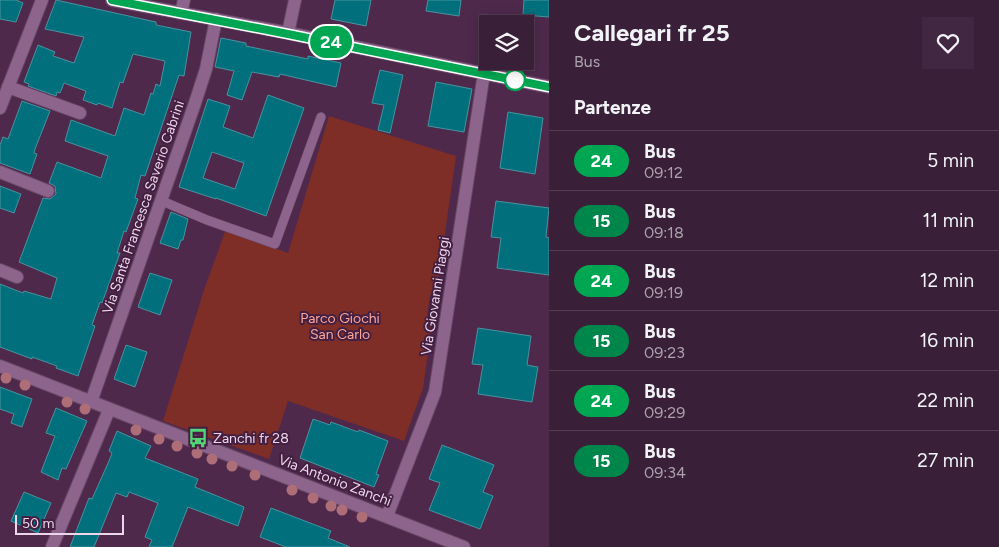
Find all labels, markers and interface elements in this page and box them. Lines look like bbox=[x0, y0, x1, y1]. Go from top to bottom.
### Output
map controls bbox=[479, 15, 534, 70]
button: layers bbox=[479, 15, 534, 70]
button: heart bbox=[922, 17, 974, 69]
text: Callegari fr 25 bbox=[574, 18, 730, 47]
line badge: 24 bbox=[308, 26, 354, 58]
text: 24 bbox=[320, 31, 342, 53]
text: Bus bbox=[574, 52, 600, 71]
unlabelled marker bbox=[504, 69, 526, 91]
text: Partenze bbox=[574, 96, 651, 119]
street label: Via Santa Francesca Saverio Cabrini bbox=[99, 98, 188, 316]
text: Bus bbox=[644, 140, 675, 163]
text: 5 min bbox=[927, 149, 974, 172]
text: 24 bbox=[591, 150, 612, 172]
text: 09:12 bbox=[644, 163, 683, 182]
text: Bus bbox=[644, 200, 675, 223]
text: 11 min bbox=[922, 209, 974, 232]
text: 15 bbox=[592, 210, 611, 232]
text: 09:18 bbox=[644, 223, 684, 242]
street label: Via Giovanni Piaggi bbox=[418, 235, 453, 357]
text: Bus bbox=[644, 260, 675, 283]
text: 12 min bbox=[920, 269, 974, 292]
text: 24 bbox=[591, 270, 612, 292]
text: 09:19 bbox=[644, 283, 683, 302]
park label: Parco Giochi San Carlo bbox=[300, 310, 380, 343]
text: Bus bbox=[644, 320, 675, 343]
text: 16 min bbox=[920, 329, 974, 352]
text: 15 bbox=[592, 330, 611, 352]
text: 09:23 bbox=[644, 343, 685, 362]
text: Bus bbox=[644, 380, 675, 403]
text: 22 min bbox=[917, 389, 974, 412]
text: 24 bbox=[591, 390, 612, 412]
text: 09:29 bbox=[644, 403, 685, 422]
bus stop icon: Zanchi fr 28 bbox=[187, 427, 209, 449]
place label: Zanchi fr 28 bbox=[213, 430, 289, 447]
text: Bus bbox=[644, 440, 675, 463]
text: 27 min bbox=[917, 449, 974, 472]
text: 15 bbox=[592, 450, 611, 472]
street label: Via Antonio Zanchi bbox=[276, 451, 394, 510]
text: 09:34 bbox=[644, 463, 686, 482]
scale bar bbox=[15, 512, 124, 535]
text: 50 m bbox=[22, 515, 54, 532]

